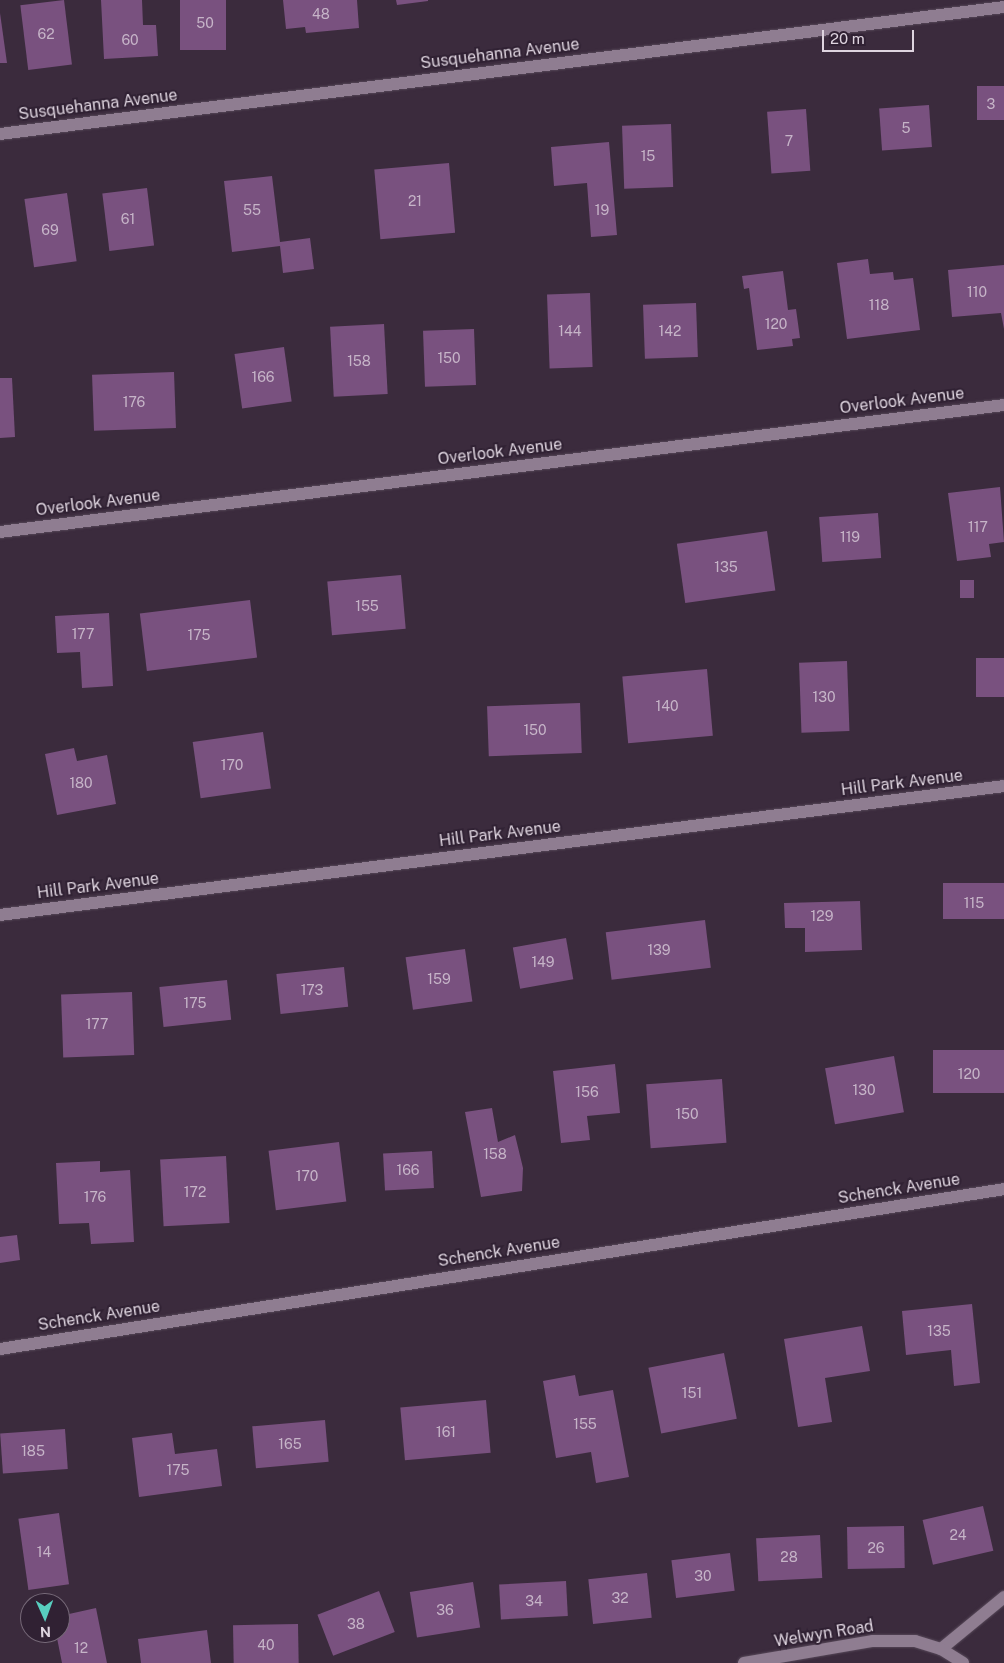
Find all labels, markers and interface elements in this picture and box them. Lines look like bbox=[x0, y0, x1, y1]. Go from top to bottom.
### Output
house number: 48 bbox=[312, 6, 330, 22]
house number: 50 bbox=[196, 15, 214, 31]
scale bar bbox=[824, 20, 916, 52]
house number: 62 bbox=[37, 26, 55, 42]
text: 20 m bbox=[830, 30, 865, 47]
house number: 60 bbox=[121, 32, 139, 48]
street label: Susquehanna Avenue bbox=[419, 35, 581, 73]
street label: Susquehanna Avenue bbox=[17, 86, 179, 124]
house number: 3 bbox=[987, 96, 995, 112]
house number: 5 bbox=[902, 120, 910, 136]
house number: 7 bbox=[785, 133, 793, 149]
house number: 15 bbox=[641, 148, 655, 164]
house number: 21 bbox=[408, 193, 422, 209]
house number: 55 bbox=[243, 202, 261, 218]
house number: 19 bbox=[595, 202, 609, 218]
house number: 61 bbox=[121, 211, 135, 227]
house number: 69 bbox=[41, 222, 59, 238]
house number: 110 bbox=[967, 284, 987, 300]
house number: 118 bbox=[869, 297, 889, 313]
house number: 120 bbox=[765, 316, 787, 332]
house number: 144 bbox=[558, 323, 582, 339]
house number: 142 bbox=[659, 323, 681, 339]
house number: 150 bbox=[437, 350, 461, 366]
house number: 158 bbox=[347, 353, 371, 369]
house number: 166 bbox=[251, 369, 275, 385]
street label: Overlook Avenue bbox=[839, 384, 965, 418]
house number: 176 bbox=[123, 394, 145, 410]
street label: Overlook Avenue bbox=[437, 435, 563, 469]
street label: Overlook Avenue bbox=[35, 486, 161, 520]
house number: 117 bbox=[968, 519, 988, 535]
house number: 119 bbox=[840, 529, 860, 545]
house number: 135 bbox=[714, 559, 738, 575]
house number: 155 bbox=[355, 598, 379, 614]
house number: 177 bbox=[72, 626, 94, 642]
house number: 175 bbox=[187, 627, 211, 643]
house number: 130 bbox=[813, 689, 835, 705]
house number: 140 bbox=[655, 698, 679, 714]
house number: 150 bbox=[523, 722, 547, 738]
house number: 170 bbox=[221, 757, 243, 773]
street label: Hill Park Avenue bbox=[840, 766, 964, 800]
house number: 180 bbox=[69, 775, 93, 791]
street label: Hill Park Avenue bbox=[438, 817, 562, 851]
street label: Hill Park Avenue bbox=[36, 869, 160, 903]
house number: 115 bbox=[964, 895, 984, 911]
house number: 129 bbox=[811, 908, 833, 924]
house number: 139 bbox=[647, 942, 671, 958]
house number: 149 bbox=[531, 954, 555, 970]
house number: 159 bbox=[427, 971, 451, 987]
house number: 173 bbox=[301, 982, 323, 998]
house number: 175 bbox=[183, 995, 207, 1011]
house number: 177 bbox=[86, 1016, 108, 1032]
house number: 120 bbox=[958, 1066, 980, 1082]
house number: 130 bbox=[853, 1082, 875, 1098]
house number: 156 bbox=[575, 1084, 599, 1100]
house number: 150 bbox=[675, 1106, 699, 1122]
house number: 158 bbox=[483, 1146, 507, 1162]
house number: 166 bbox=[396, 1162, 420, 1178]
house number: 170 bbox=[296, 1168, 318, 1184]
street label: Schenck Avenue bbox=[837, 1170, 961, 1208]
house number: 172 bbox=[184, 1184, 206, 1200]
house number: 176 bbox=[84, 1189, 106, 1205]
street label: Schenck Avenue bbox=[437, 1233, 561, 1271]
street label: Schenck Avenue bbox=[37, 1297, 161, 1335]
house number: 135 bbox=[927, 1323, 951, 1339]
house number: 151 bbox=[682, 1385, 702, 1401]
house number: 155 bbox=[573, 1416, 597, 1432]
house number: 161 bbox=[436, 1424, 456, 1440]
house number: 165 bbox=[278, 1436, 302, 1452]
house number: 185 bbox=[21, 1443, 45, 1459]
house number: 175 bbox=[166, 1462, 190, 1478]
house number: 24 bbox=[949, 1527, 967, 1543]
house number: 26 bbox=[867, 1540, 885, 1556]
house number: 14 bbox=[37, 1544, 51, 1560]
house number: 28 bbox=[780, 1549, 798, 1565]
house number: 30 bbox=[694, 1568, 712, 1584]
house number: 32 bbox=[611, 1590, 629, 1606]
north arrow bbox=[20, 1593, 70, 1643]
house number: 34 bbox=[525, 1593, 543, 1609]
house number: 36 bbox=[436, 1602, 454, 1618]
house number: 38 bbox=[347, 1616, 365, 1632]
street label: Welwyn Road bbox=[773, 1617, 875, 1651]
text: N bbox=[40, 1624, 51, 1640]
house number: 40 bbox=[257, 1637, 275, 1653]
house number: 12 bbox=[74, 1640, 88, 1656]

